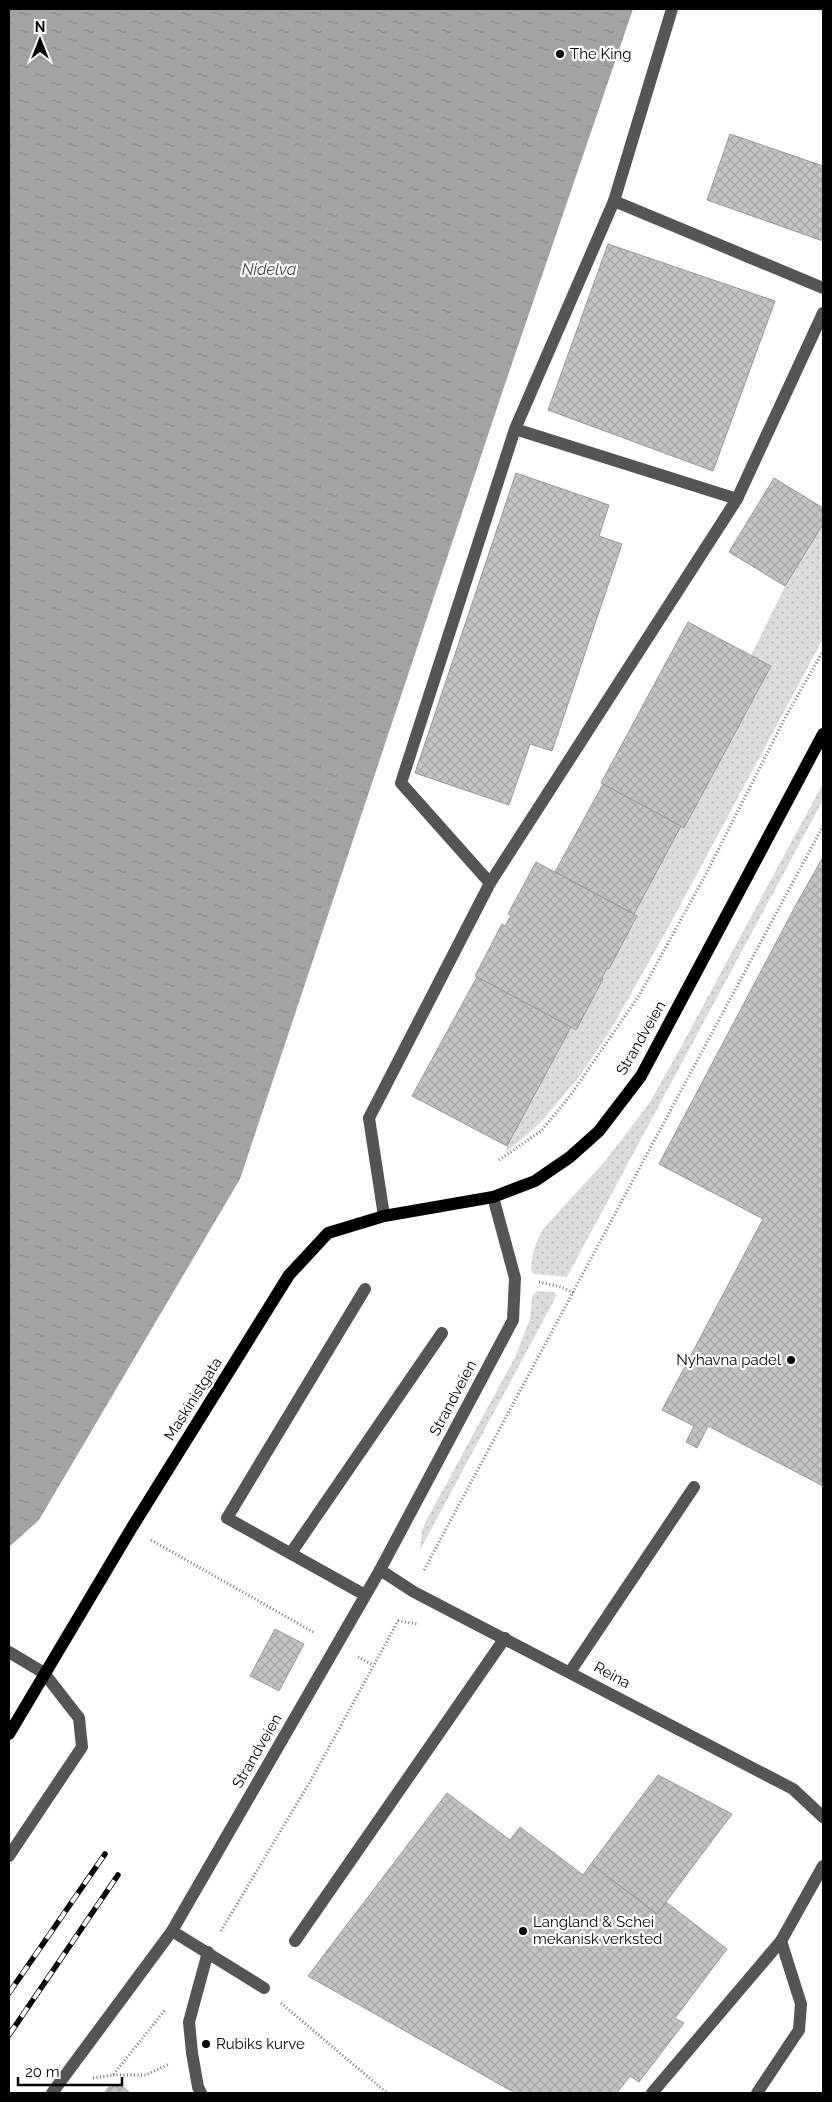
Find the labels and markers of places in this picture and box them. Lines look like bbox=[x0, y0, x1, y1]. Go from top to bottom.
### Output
place label: The King bbox=[570, 45, 631, 63]
marker: The King bbox=[554, 48, 566, 60]
place label: Nyhavna padel bbox=[676, 1351, 782, 1369]
marker: Nyhavna padel bbox=[785, 1354, 797, 1366]
place label: Langland & Schei mekanisk verksted bbox=[533, 1913, 662, 1948]
marker: Langland & Schei mekanisk verksted bbox=[517, 1925, 529, 1937]
place label: Rubiks kurve bbox=[216, 2035, 305, 2053]
marker: Rubiks kurve bbox=[200, 2038, 212, 2050]

